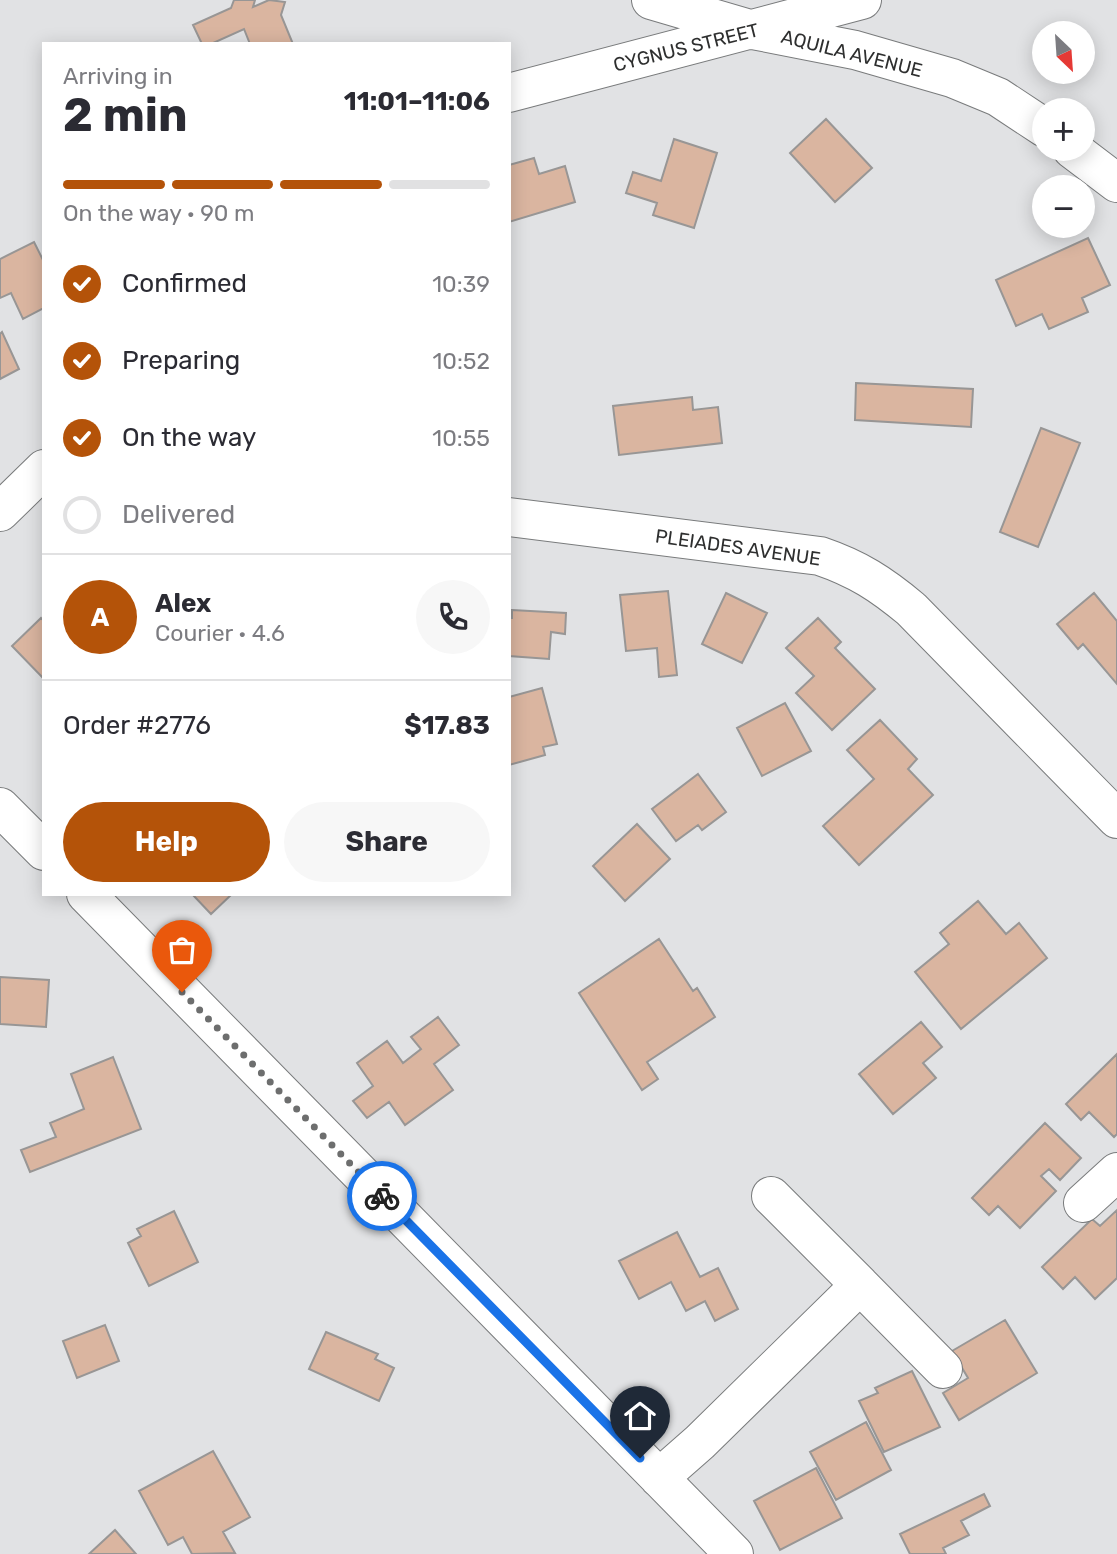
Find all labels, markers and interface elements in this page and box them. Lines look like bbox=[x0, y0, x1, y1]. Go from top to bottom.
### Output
street label: CYGNUS STREET bbox=[611, 18, 761, 77]
north arrow bbox=[1032, 21, 1096, 84]
map controls bbox=[1032, 21, 1095, 238]
street label: AQUILA AVENUE bbox=[779, 25, 925, 82]
text: Arriving in bbox=[63, 62, 173, 90]
text: 11:01–11:06 bbox=[344, 86, 490, 117]
text: 2 min bbox=[63, 88, 188, 143]
button: + bbox=[1032, 98, 1095, 161]
button: − bbox=[1032, 175, 1095, 238]
text: On the way · 90 m bbox=[63, 199, 254, 227]
icon: check bbox=[63, 265, 101, 303]
text: Confirmed bbox=[122, 268, 247, 299]
text: 10:39 bbox=[432, 270, 490, 298]
icon: check bbox=[63, 342, 101, 380]
text: Preparing bbox=[122, 345, 240, 376]
text: 10:52 bbox=[433, 347, 490, 375]
icon: check bbox=[63, 419, 101, 457]
text: On the way bbox=[122, 422, 256, 453]
text: 10:55 bbox=[432, 424, 490, 452]
text: Delivered bbox=[122, 499, 235, 530]
street label: PLEIADES AVENUE bbox=[654, 525, 822, 570]
button: phone bbox=[416, 580, 490, 654]
text: Alex bbox=[155, 588, 211, 619]
text: A bbox=[91, 602, 109, 633]
text: Courier · 4.6 bbox=[155, 619, 285, 647]
text: Order #2776 bbox=[63, 710, 211, 741]
text: $17.83 bbox=[404, 710, 490, 741]
button: Help bbox=[63, 802, 270, 882]
button: Share bbox=[284, 802, 490, 882]
pin bbox=[152, 920, 212, 992]
icon: bag bbox=[163, 931, 201, 969]
courier bbox=[347, 1161, 417, 1231]
icon: bike bbox=[363, 1177, 401, 1215]
pin bbox=[610, 1386, 670, 1458]
icon: home bbox=[621, 1397, 659, 1435]

